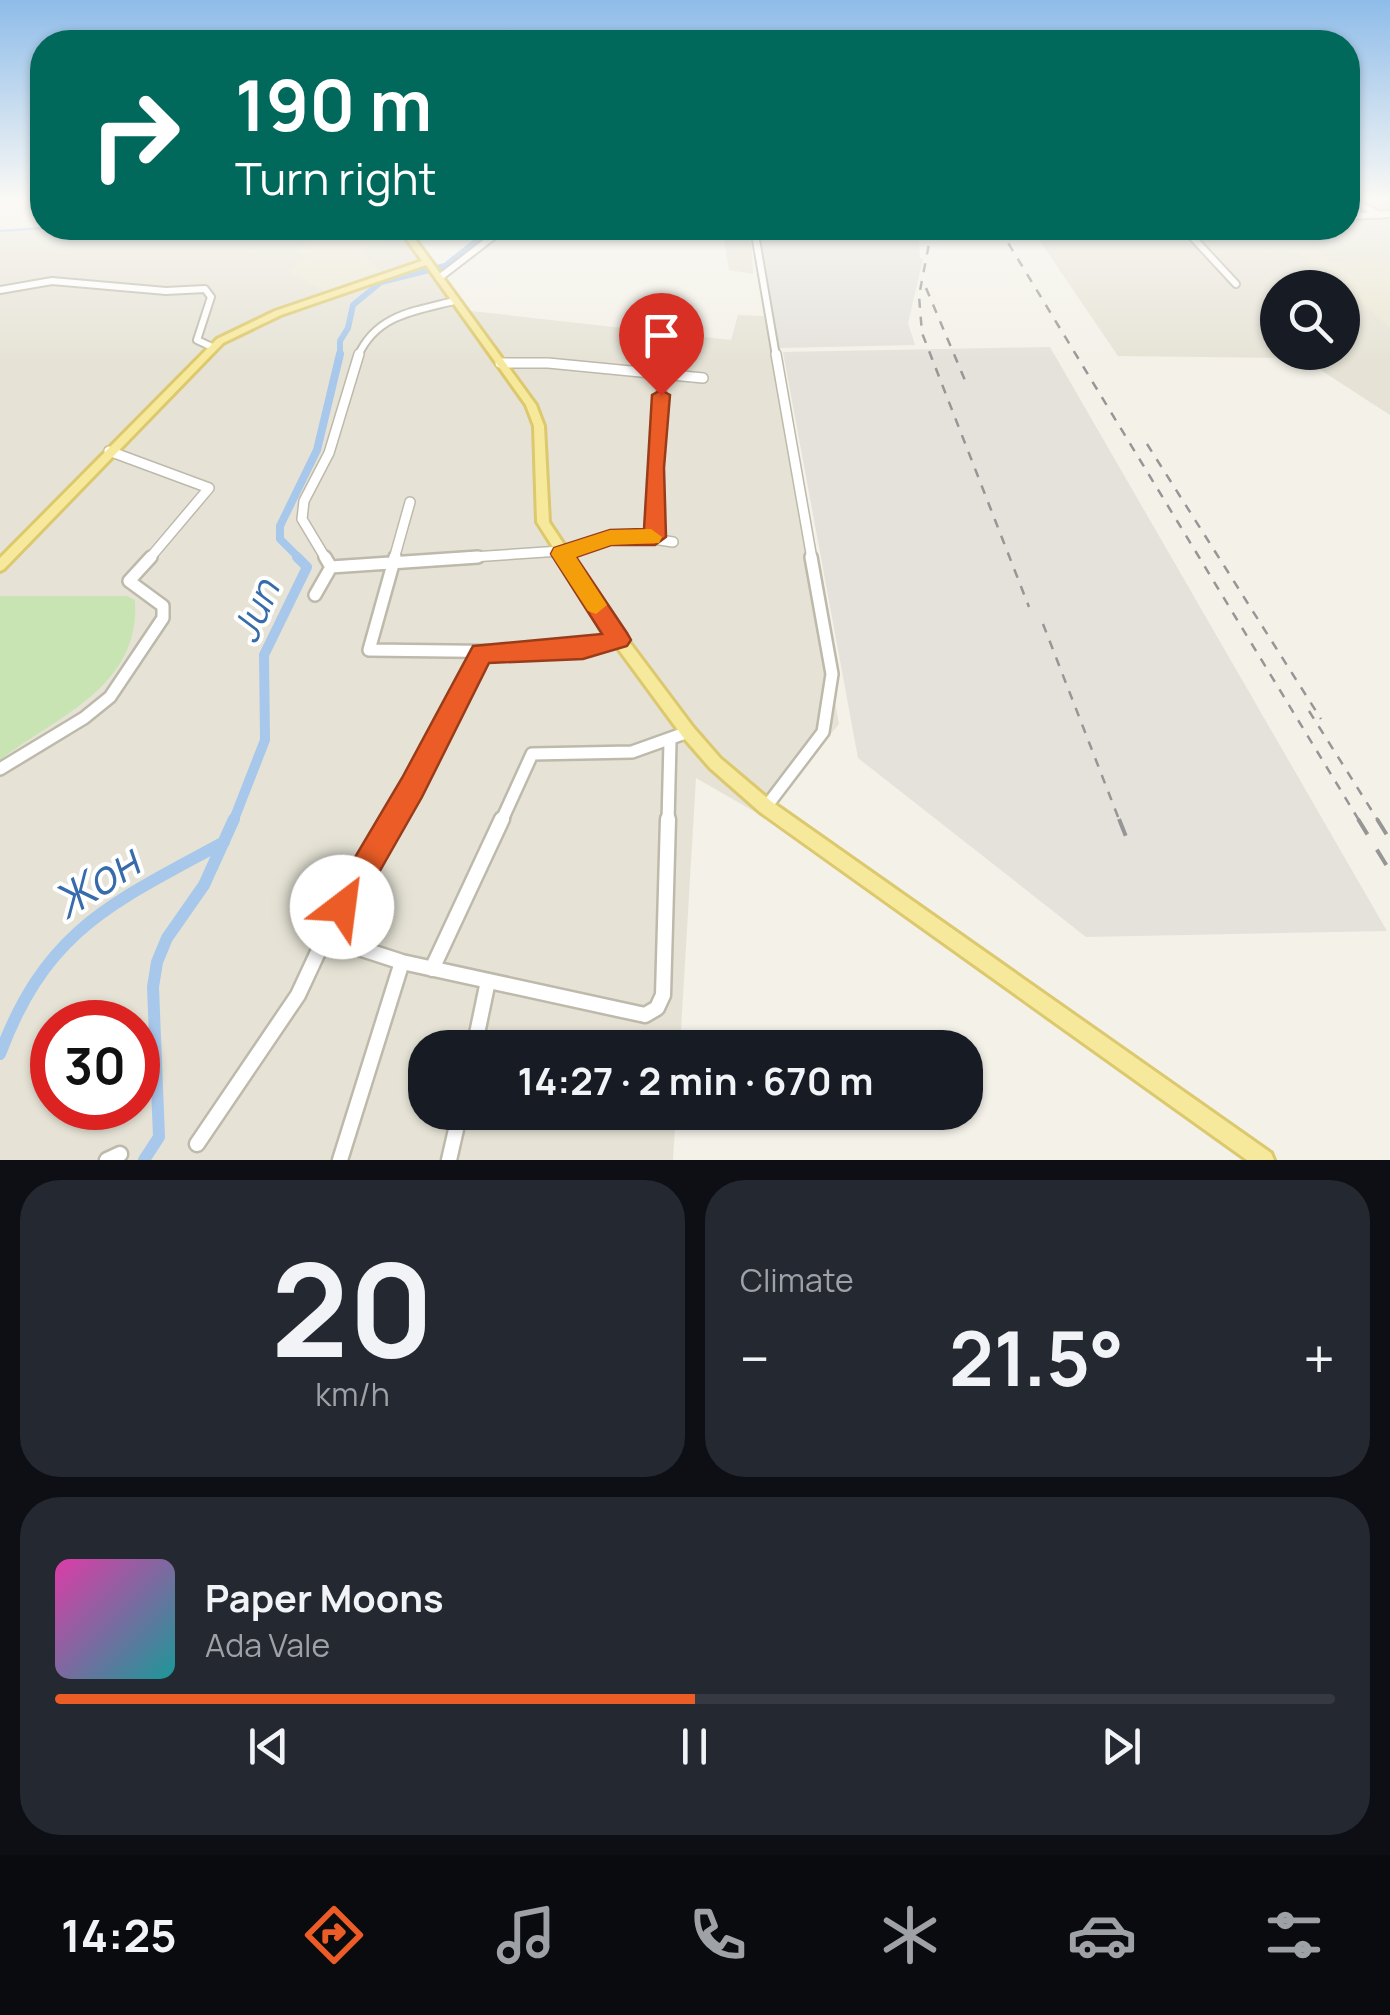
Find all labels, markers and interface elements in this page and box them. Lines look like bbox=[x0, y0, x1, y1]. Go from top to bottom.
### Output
text: 190 m bbox=[235, 56, 432, 152]
icon: right bbox=[70, 70, 200, 200]
text: Turn right bbox=[235, 147, 436, 209]
map controls bbox=[1260, 270, 1360, 370]
button: search bbox=[1260, 270, 1360, 370]
pin bbox=[619, 293, 704, 396]
icon: arrive bbox=[634, 308, 689, 363]
water label: Jun bbox=[218, 570, 291, 649]
water label: Жон bbox=[40, 828, 154, 932]
position arrow bbox=[290, 855, 394, 959]
speed limit sign: 30 bbox=[30, 1000, 160, 1130]
text: 14:27 · 2 min · 670 m bbox=[518, 1054, 873, 1106]
text: 20 bbox=[271, 1218, 434, 1396]
text: Climate bbox=[740, 1258, 854, 1302]
text: 21.5° bbox=[949, 1306, 1124, 1409]
text: − bbox=[740, 1320, 770, 1396]
text: + bbox=[1303, 1320, 1335, 1396]
text: km/h bbox=[315, 1372, 390, 1416]
text: Paper Moons bbox=[205, 1571, 444, 1623]
text: Ada Vale bbox=[205, 1623, 330, 1667]
icon: previous bbox=[241, 1719, 296, 1774]
icon: pause bbox=[667, 1719, 722, 1774]
icon: next bbox=[1094, 1719, 1149, 1774]
icon: directions bbox=[299, 1900, 369, 1970]
icon: music bbox=[491, 1900, 561, 1970]
icon: phone bbox=[683, 1900, 753, 1970]
icon: climate bbox=[875, 1900, 945, 1970]
icon: car bbox=[1067, 1900, 1137, 1970]
icon: filters bbox=[1259, 1900, 1329, 1970]
text: 14:25 bbox=[61, 1904, 177, 1966]

